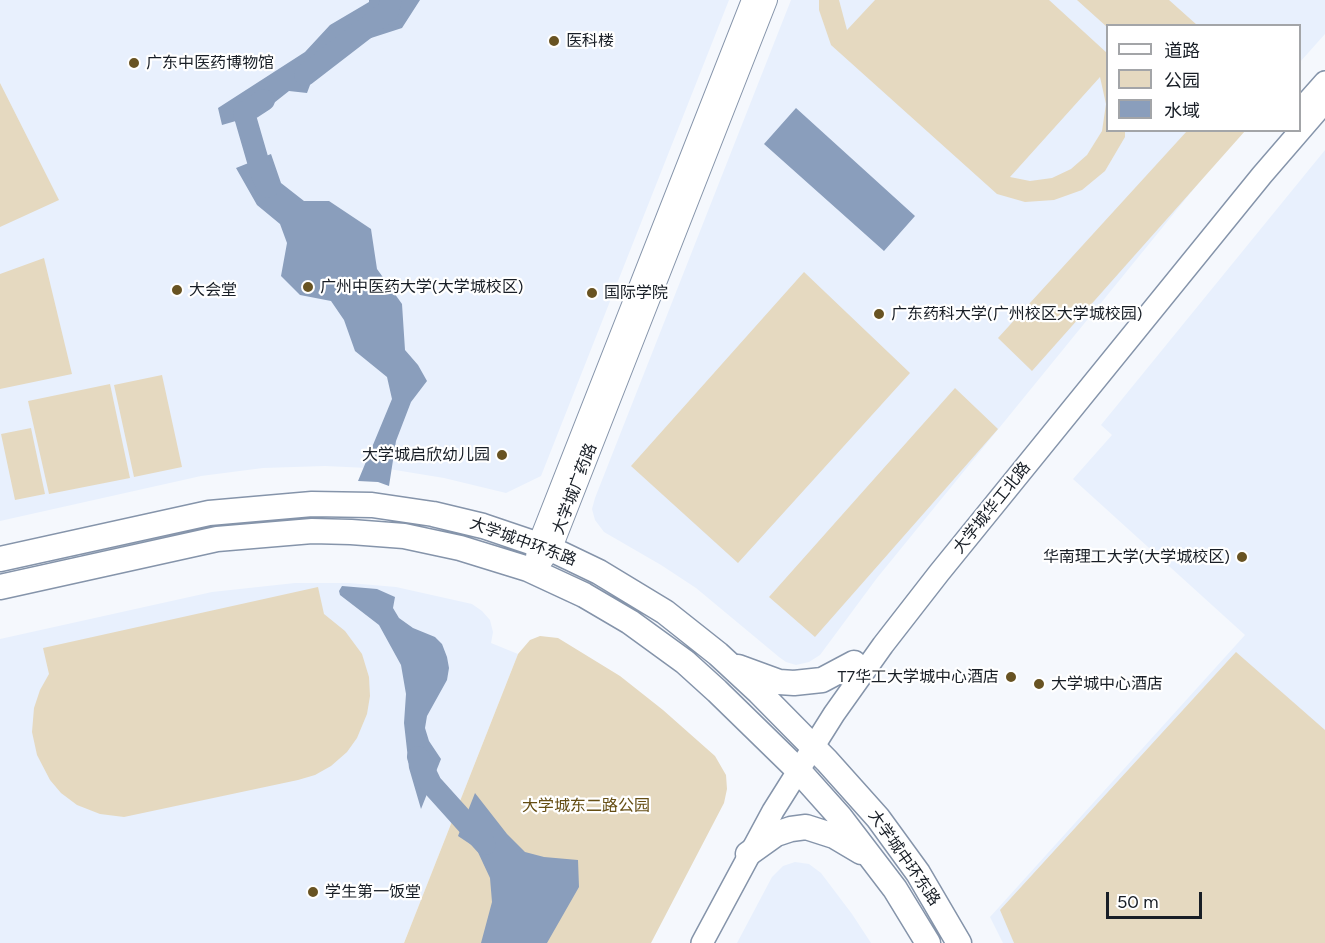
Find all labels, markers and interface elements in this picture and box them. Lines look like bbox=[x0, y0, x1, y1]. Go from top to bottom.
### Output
legend bbox=[1106, 24, 1301, 132]
place label: 医科楼 bbox=[566, 31, 614, 51]
marker: 医科楼 bbox=[547, 34, 561, 48]
text: 道路 bbox=[1164, 40, 1200, 62]
place label: 广东中医药博物馆 bbox=[146, 53, 274, 73]
marker: 广东中医药博物馆 bbox=[127, 56, 141, 70]
text: 公园 bbox=[1164, 70, 1200, 92]
text: 水域 bbox=[1164, 100, 1200, 122]
place label: 广州中医药大学(大学城校区) bbox=[320, 277, 523, 297]
place label: 大会堂 bbox=[189, 280, 237, 300]
marker: 广州中医药大学(大学城校区) bbox=[301, 280, 315, 294]
marker: 大会堂 bbox=[170, 283, 184, 297]
place label: 国际学院 bbox=[604, 283, 668, 303]
marker: 国际学院 bbox=[585, 286, 599, 300]
place label: 广东药科大学(广州校区大学城校园) bbox=[891, 304, 1142, 324]
marker: 广东药科大学(广州校区大学城校园) bbox=[872, 307, 886, 321]
street label: 大学城广药路 bbox=[549, 441, 601, 537]
place label: 大学城启欣幼儿园 bbox=[362, 445, 490, 465]
marker: 大学城启欣幼儿园 bbox=[495, 448, 509, 462]
street label: 大学城华工北路 bbox=[949, 458, 1035, 558]
street label: 大学城中环东路 bbox=[467, 514, 579, 570]
place label: 华南理工大学(大学城校区) bbox=[1043, 547, 1230, 567]
marker: 华南理工大学(大学城校区) bbox=[1235, 550, 1249, 564]
place label: T7华工大学城中心酒店 bbox=[838, 667, 999, 687]
marker: T7华工大学城中心酒店 bbox=[1004, 670, 1018, 684]
place label: 大学城中心酒店 bbox=[1051, 674, 1163, 694]
marker: 大学城中心酒店 bbox=[1032, 677, 1046, 691]
park label: 大学城东二路公园 bbox=[522, 796, 650, 816]
street label: 大学城中环东路 bbox=[864, 807, 944, 909]
scale bar bbox=[1109, 880, 1205, 918]
place label: 学生第一饭堂 bbox=[325, 882, 421, 902]
marker: 学生第一饭堂 bbox=[306, 885, 320, 899]
text: 50 m bbox=[1117, 891, 1159, 913]

